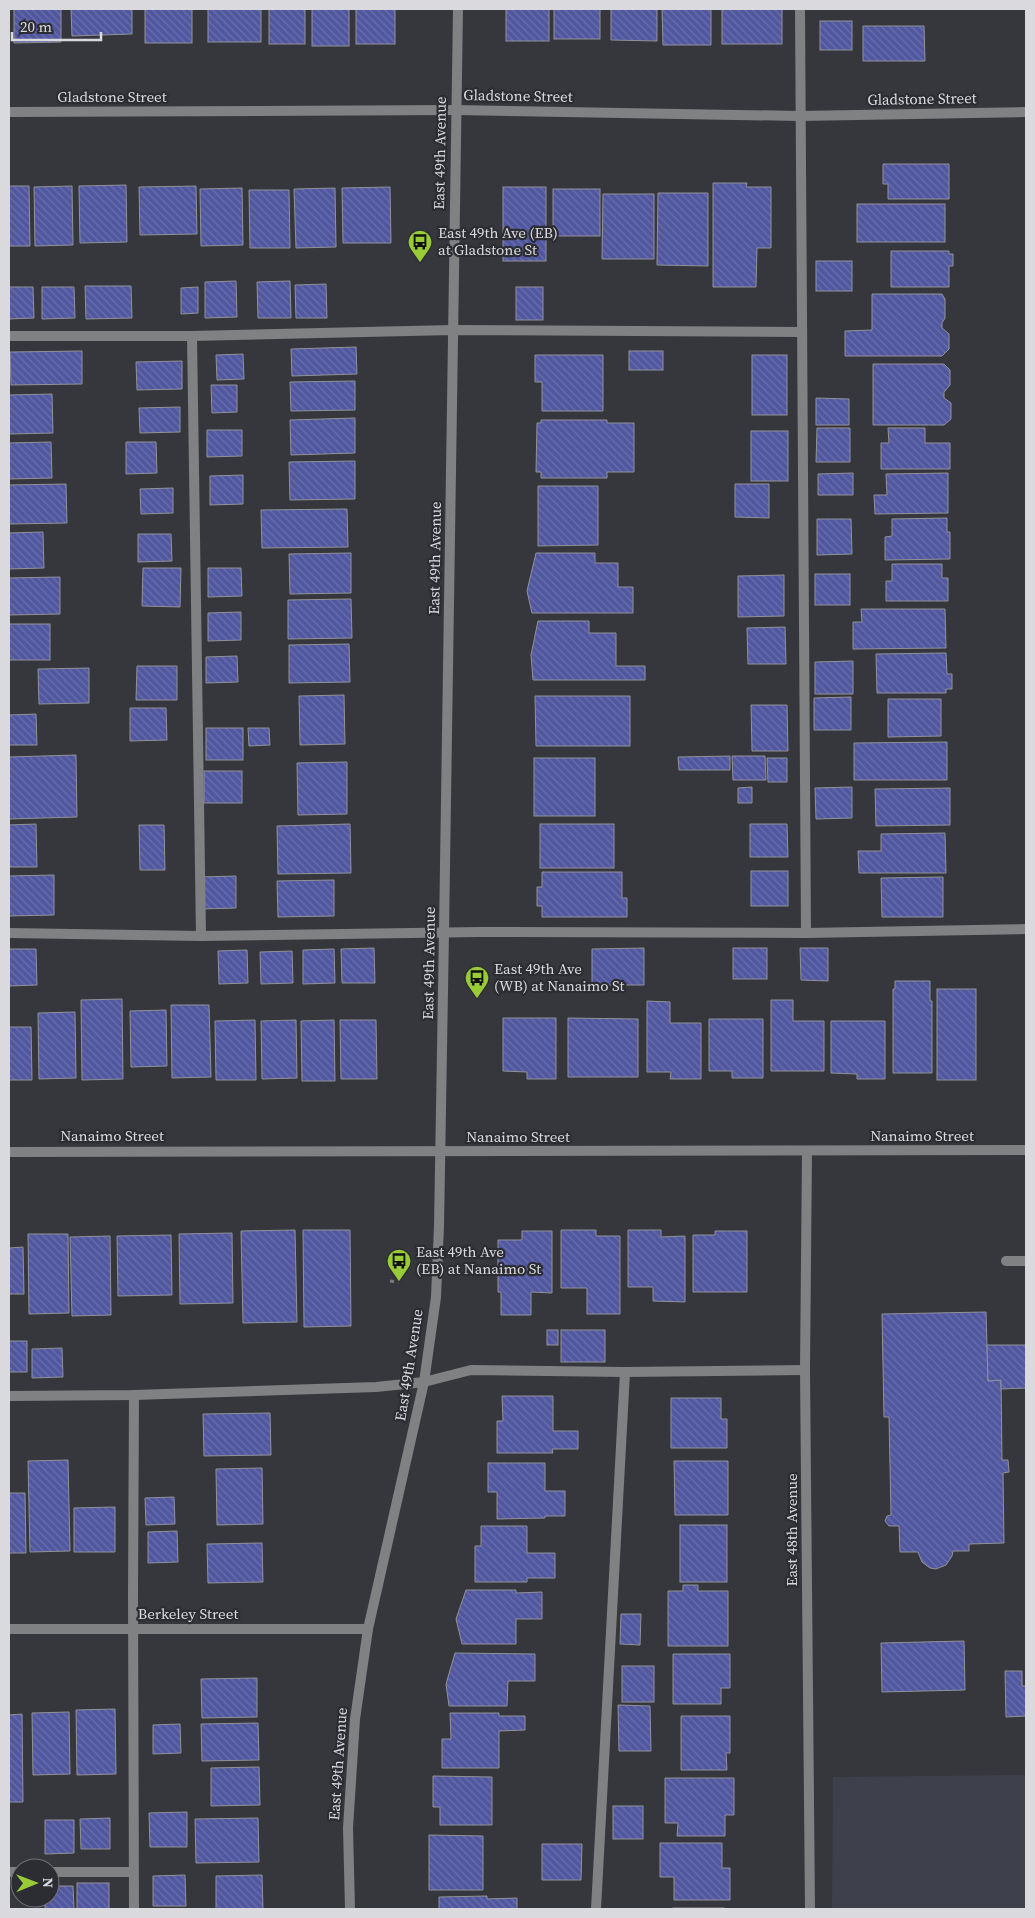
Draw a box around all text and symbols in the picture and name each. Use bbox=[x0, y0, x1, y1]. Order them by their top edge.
scale bar bbox=[12, 10, 101, 42]
text: 20 m bbox=[20, 16, 52, 37]
street label: Gladstone Street bbox=[463, 84, 573, 107]
street label: Gladstone Street bbox=[57, 86, 167, 107]
street label: Gladstone Street bbox=[867, 87, 977, 110]
street label: East 49th Avenue bbox=[428, 96, 451, 210]
place label: East 49th Ave (EB) at Gladstone St bbox=[438, 222, 558, 260]
bus stop icon: East 49th Ave (EB) at Gladstone St bbox=[407, 229, 433, 263]
street label: East 49th Avenue bbox=[423, 501, 446, 615]
street label: East 49th Avenue bbox=[417, 906, 440, 1020]
place label: East 49th Ave (WB) at Nanaimo St bbox=[494, 958, 625, 996]
bus stop icon: East 49th Ave (WB) at Nanaimo St bbox=[464, 965, 490, 999]
street label: Nanaimo Street bbox=[60, 1125, 164, 1146]
street label: Nanaimo Street bbox=[870, 1125, 974, 1146]
street label: Nanaimo Street bbox=[466, 1126, 570, 1147]
place label: East 49th Ave (EB) at Nanaimo St bbox=[416, 1241, 541, 1279]
bus stop icon: East 49th Ave (EB) at Nanaimo St bbox=[386, 1248, 412, 1282]
street label: East 49th Avenue bbox=[389, 1307, 428, 1422]
street label: East 48th Avenue bbox=[781, 1473, 802, 1587]
street label: Berkeley Street bbox=[138, 1603, 238, 1624]
street label: East 49th Avenue bbox=[323, 1706, 352, 1821]
north arrow bbox=[10, 1858, 60, 1908]
text: N bbox=[38, 1877, 58, 1888]

